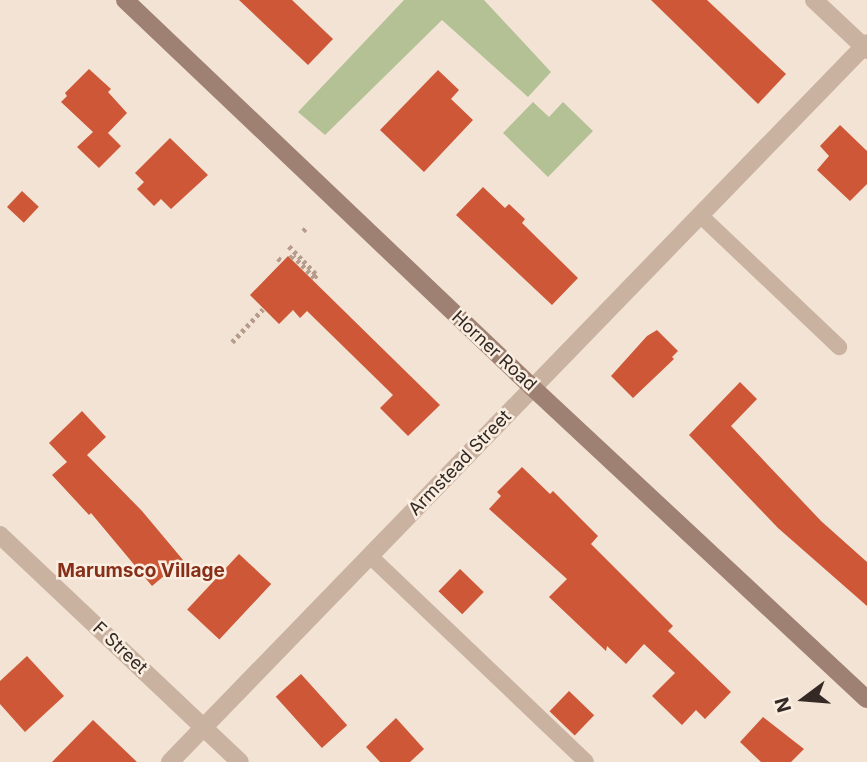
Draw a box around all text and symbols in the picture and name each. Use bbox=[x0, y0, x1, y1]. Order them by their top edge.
street label: Horner Road bbox=[447, 306, 541, 396]
street label: Armstead Street bbox=[404, 406, 516, 520]
district label: Marumsco Village bbox=[57, 560, 225, 582]
street label: F Street bbox=[88, 617, 152, 679]
north arrow bbox=[769, 664, 839, 734]
text: N bbox=[770, 695, 796, 715]

